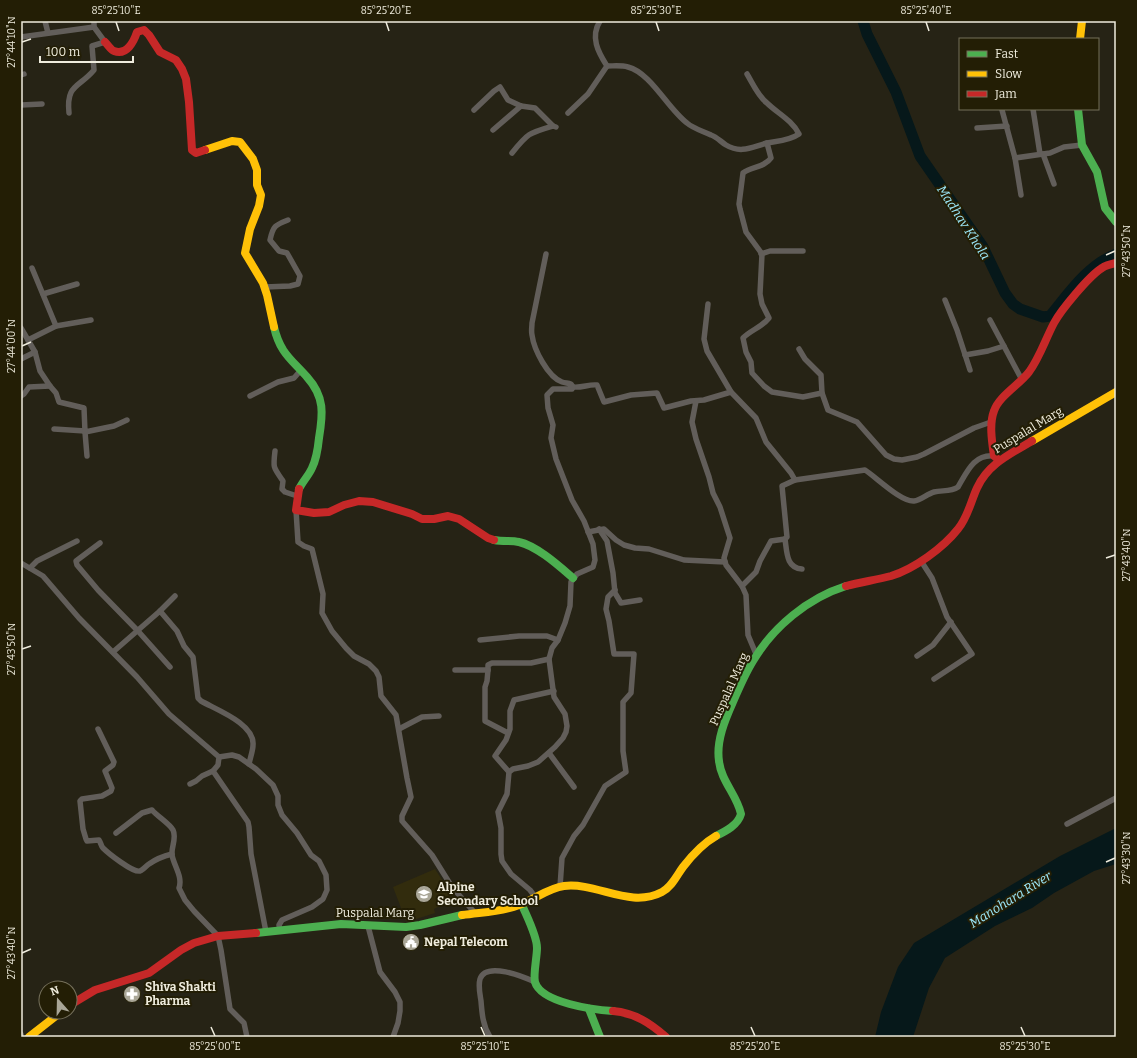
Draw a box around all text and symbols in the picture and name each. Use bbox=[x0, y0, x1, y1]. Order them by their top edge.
text: 85°25'10"E bbox=[91, 5, 141, 17]
text: 85°25'20"E bbox=[361, 5, 411, 17]
text: 85°25'30"E bbox=[631, 5, 681, 17]
text: 85°25'40"E bbox=[900, 5, 952, 17]
text: 27°44'10"N bbox=[6, 16, 18, 68]
scale bar bbox=[40, 38, 133, 64]
legend bbox=[959, 38, 1099, 110]
text: 100 m bbox=[46, 45, 81, 59]
text: Fast bbox=[995, 47, 1019, 61]
text: Slow bbox=[995, 67, 1022, 81]
text: Jam bbox=[994, 87, 1017, 101]
water label: Madhav Khola bbox=[934, 182, 993, 262]
text: 27°43'50"N bbox=[1121, 225, 1133, 277]
text: 27°44'00"N bbox=[6, 319, 18, 373]
street label: Puspalal Marg bbox=[991, 404, 1065, 456]
text: 27°43'40"N bbox=[1121, 529, 1133, 581]
text: 27°43'50"N bbox=[6, 623, 18, 675]
street label: Puspalal Marg bbox=[707, 650, 751, 728]
text: 27°43'30"N bbox=[1121, 832, 1133, 884]
water label: Manohara River bbox=[966, 868, 1055, 931]
place label: Alpine Secondary School bbox=[437, 880, 539, 908]
school or university icon: Alpine Secondary School bbox=[414, 884, 434, 904]
street label: Puspalal Marg bbox=[336, 906, 415, 920]
text: 27°43'40"N bbox=[6, 927, 18, 979]
public building icon: Nepal Telecom bbox=[401, 932, 421, 952]
place label: Nepal Telecom bbox=[424, 935, 508, 949]
north arrow bbox=[38, 980, 78, 1020]
place label: Shiva Shakti Pharma bbox=[145, 980, 216, 1008]
text: N bbox=[49, 983, 61, 999]
pharmacy icon: Shiva Shakti Pharma bbox=[122, 984, 142, 1004]
text: 85°25'00"E bbox=[189, 1041, 241, 1053]
text: 85°25'10"E bbox=[460, 1041, 510, 1053]
text: 85°25'20"E bbox=[730, 1041, 780, 1053]
text: 85°25'30"E bbox=[1000, 1041, 1050, 1053]

